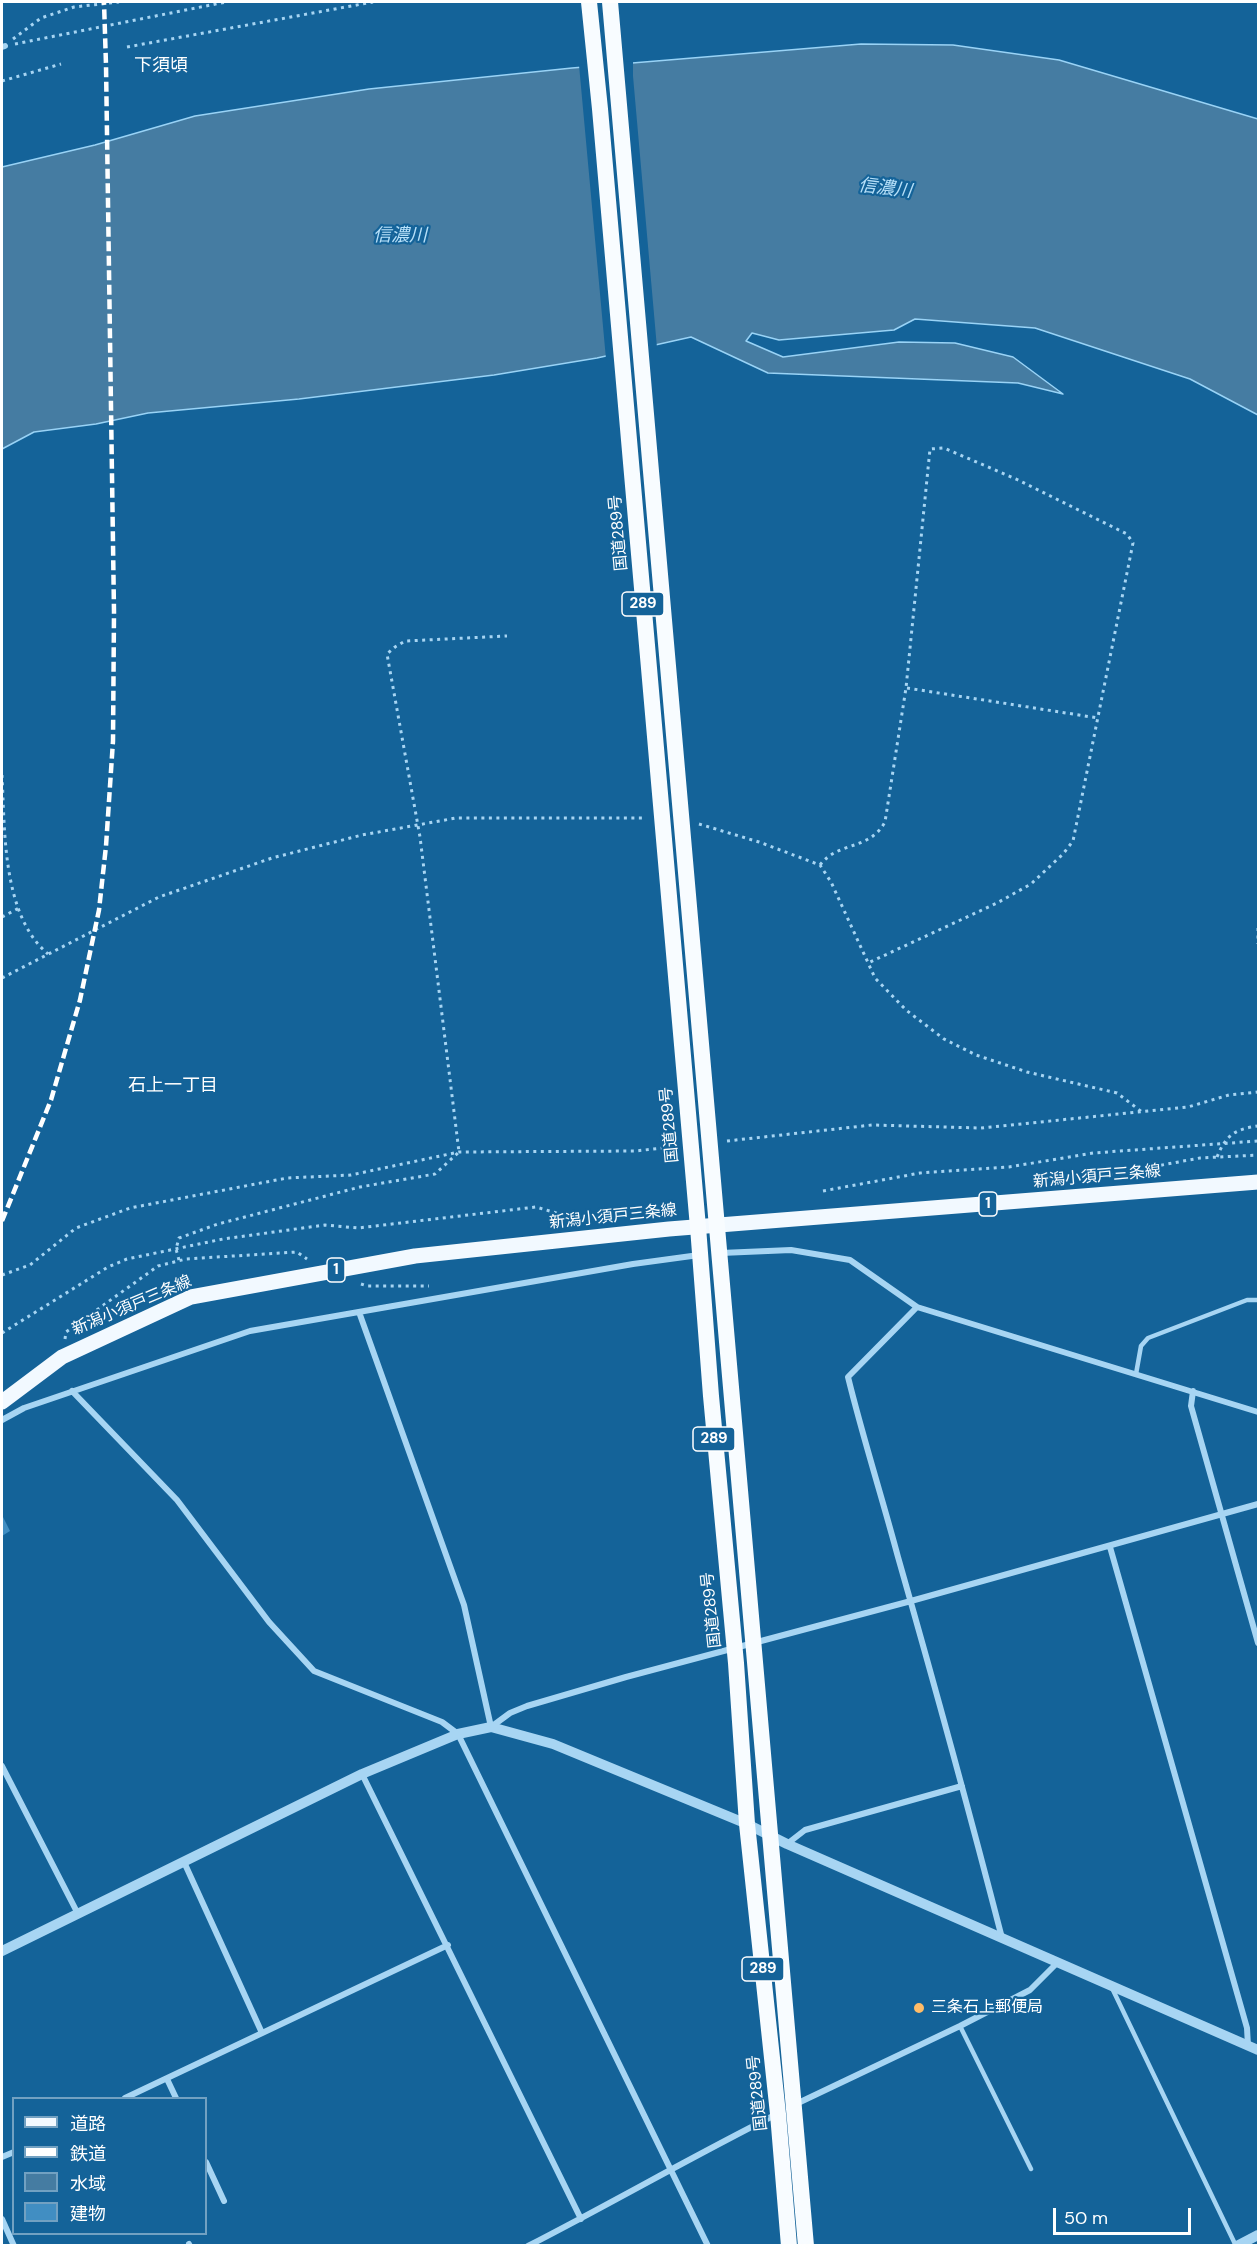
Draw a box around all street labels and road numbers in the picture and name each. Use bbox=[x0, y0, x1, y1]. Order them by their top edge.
street label: 国道289号 bbox=[606, 494, 632, 572]
road number: 289 bbox=[622, 592, 664, 616]
street label: 国道289号 bbox=[657, 1086, 683, 1164]
street label: 新潟小須戸三条線 bbox=[1032, 1162, 1162, 1192]
road number: 1 bbox=[979, 1192, 997, 1216]
street label: 新潟小須戸三条線 bbox=[548, 1201, 678, 1233]
road number: 1 bbox=[327, 1258, 345, 1282]
street label: 新潟小須戸三条線 bbox=[69, 1272, 195, 1340]
road number: 289 bbox=[693, 1427, 735, 1451]
street label: 国道289号 bbox=[698, 1571, 726, 1649]
road number: 289 bbox=[742, 1957, 784, 1981]
street label: 国道289号 bbox=[744, 2054, 772, 2132]

